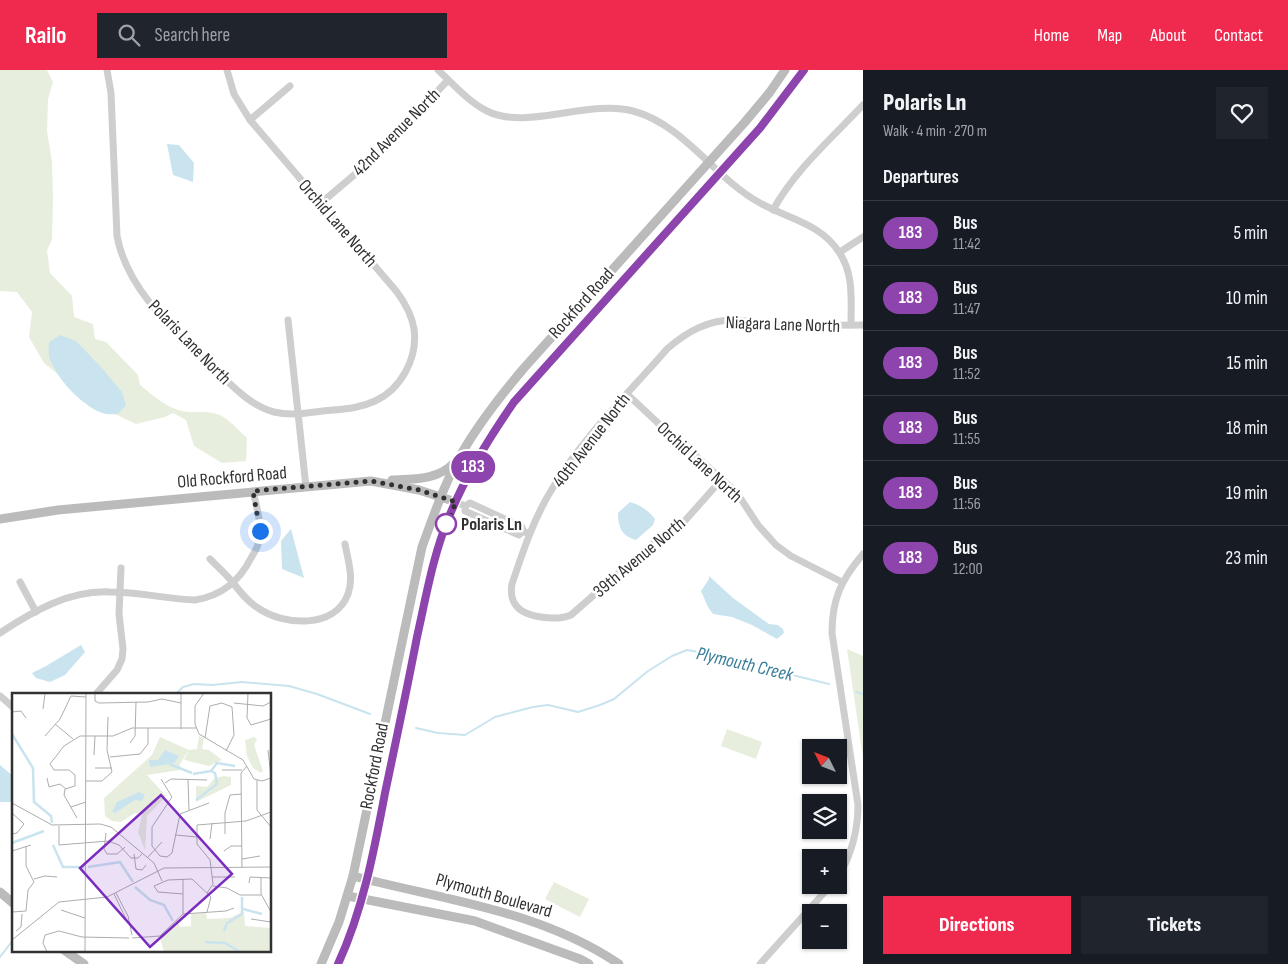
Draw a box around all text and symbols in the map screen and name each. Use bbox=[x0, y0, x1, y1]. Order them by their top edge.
search box bbox=[97, 13, 447, 58]
text: Railo bbox=[25, 21, 67, 50]
icon: search bbox=[115, 21, 143, 49]
text: Search here bbox=[155, 24, 230, 47]
text: Home bbox=[1034, 25, 1069, 46]
text: Map bbox=[1097, 25, 1122, 46]
text: About bbox=[1150, 25, 1186, 46]
text: Contact bbox=[1214, 25, 1263, 46]
street label: 42nd Avenue North bbox=[348, 84, 445, 181]
button: heart bbox=[1216, 87, 1268, 139]
text: Polaris Ln bbox=[883, 88, 967, 117]
text: Walk · 4 min · 270 m bbox=[883, 122, 987, 141]
text: Departures bbox=[883, 166, 959, 189]
street label: Orchid Lane North bbox=[294, 175, 381, 271]
text: Bus bbox=[953, 212, 978, 235]
text: 183 bbox=[899, 222, 922, 243]
text: 5 min bbox=[1233, 222, 1268, 245]
text: 11:42 bbox=[953, 235, 981, 254]
street label: Rockford Road bbox=[544, 264, 618, 343]
text: Bus bbox=[953, 277, 978, 300]
text: 183 bbox=[899, 287, 922, 308]
text: 10 min bbox=[1226, 287, 1268, 310]
street label: Polaris Lane North bbox=[144, 296, 235, 389]
text: 11:47 bbox=[953, 300, 980, 319]
street label: Niagara Lane North bbox=[725, 312, 841, 337]
text: Bus bbox=[953, 342, 978, 365]
text: 183 bbox=[899, 352, 922, 373]
text: 15 min bbox=[1227, 352, 1268, 375]
text: 11:52 bbox=[953, 365, 980, 384]
street label: 40th Avenue North bbox=[548, 389, 635, 492]
text: Bus bbox=[953, 407, 978, 430]
text: 183 bbox=[899, 417, 922, 438]
text: 18 min bbox=[1226, 417, 1268, 440]
street label: Orchid Lane North bbox=[653, 418, 747, 507]
text: 11:55 bbox=[953, 430, 980, 449]
line badge: 183 bbox=[444, 451, 502, 483]
text: 183 bbox=[461, 456, 485, 477]
street label: Old Rockford Road bbox=[176, 462, 288, 493]
text: Bus bbox=[953, 472, 978, 495]
text: 183 bbox=[899, 482, 922, 503]
text: 19 min bbox=[1226, 482, 1268, 505]
text: 11:56 bbox=[953, 495, 981, 514]
marker: Polaris Ln bbox=[435, 513, 457, 535]
street label: 39th Avenue North bbox=[589, 513, 690, 602]
place label: Polaris Ln bbox=[461, 514, 522, 535]
your location bbox=[248, 519, 273, 544]
text: Bus bbox=[953, 537, 978, 560]
text: 183 bbox=[899, 547, 922, 568]
text: 23 min bbox=[1225, 547, 1268, 570]
text: 12:00 bbox=[953, 560, 983, 579]
water label: Plymouth Creek bbox=[694, 642, 796, 687]
inset map bbox=[12, 693, 271, 952]
street label: Rockford Road bbox=[356, 721, 393, 811]
north arrow bbox=[802, 739, 848, 784]
map controls bbox=[802, 739, 847, 949]
button: layers bbox=[802, 794, 847, 839]
button: + bbox=[802, 849, 847, 894]
street label: Plymouth Boulevard bbox=[433, 869, 554, 922]
button: Directions bbox=[883, 896, 1071, 954]
button: Tickets bbox=[1081, 896, 1268, 954]
button: − bbox=[802, 904, 847, 949]

